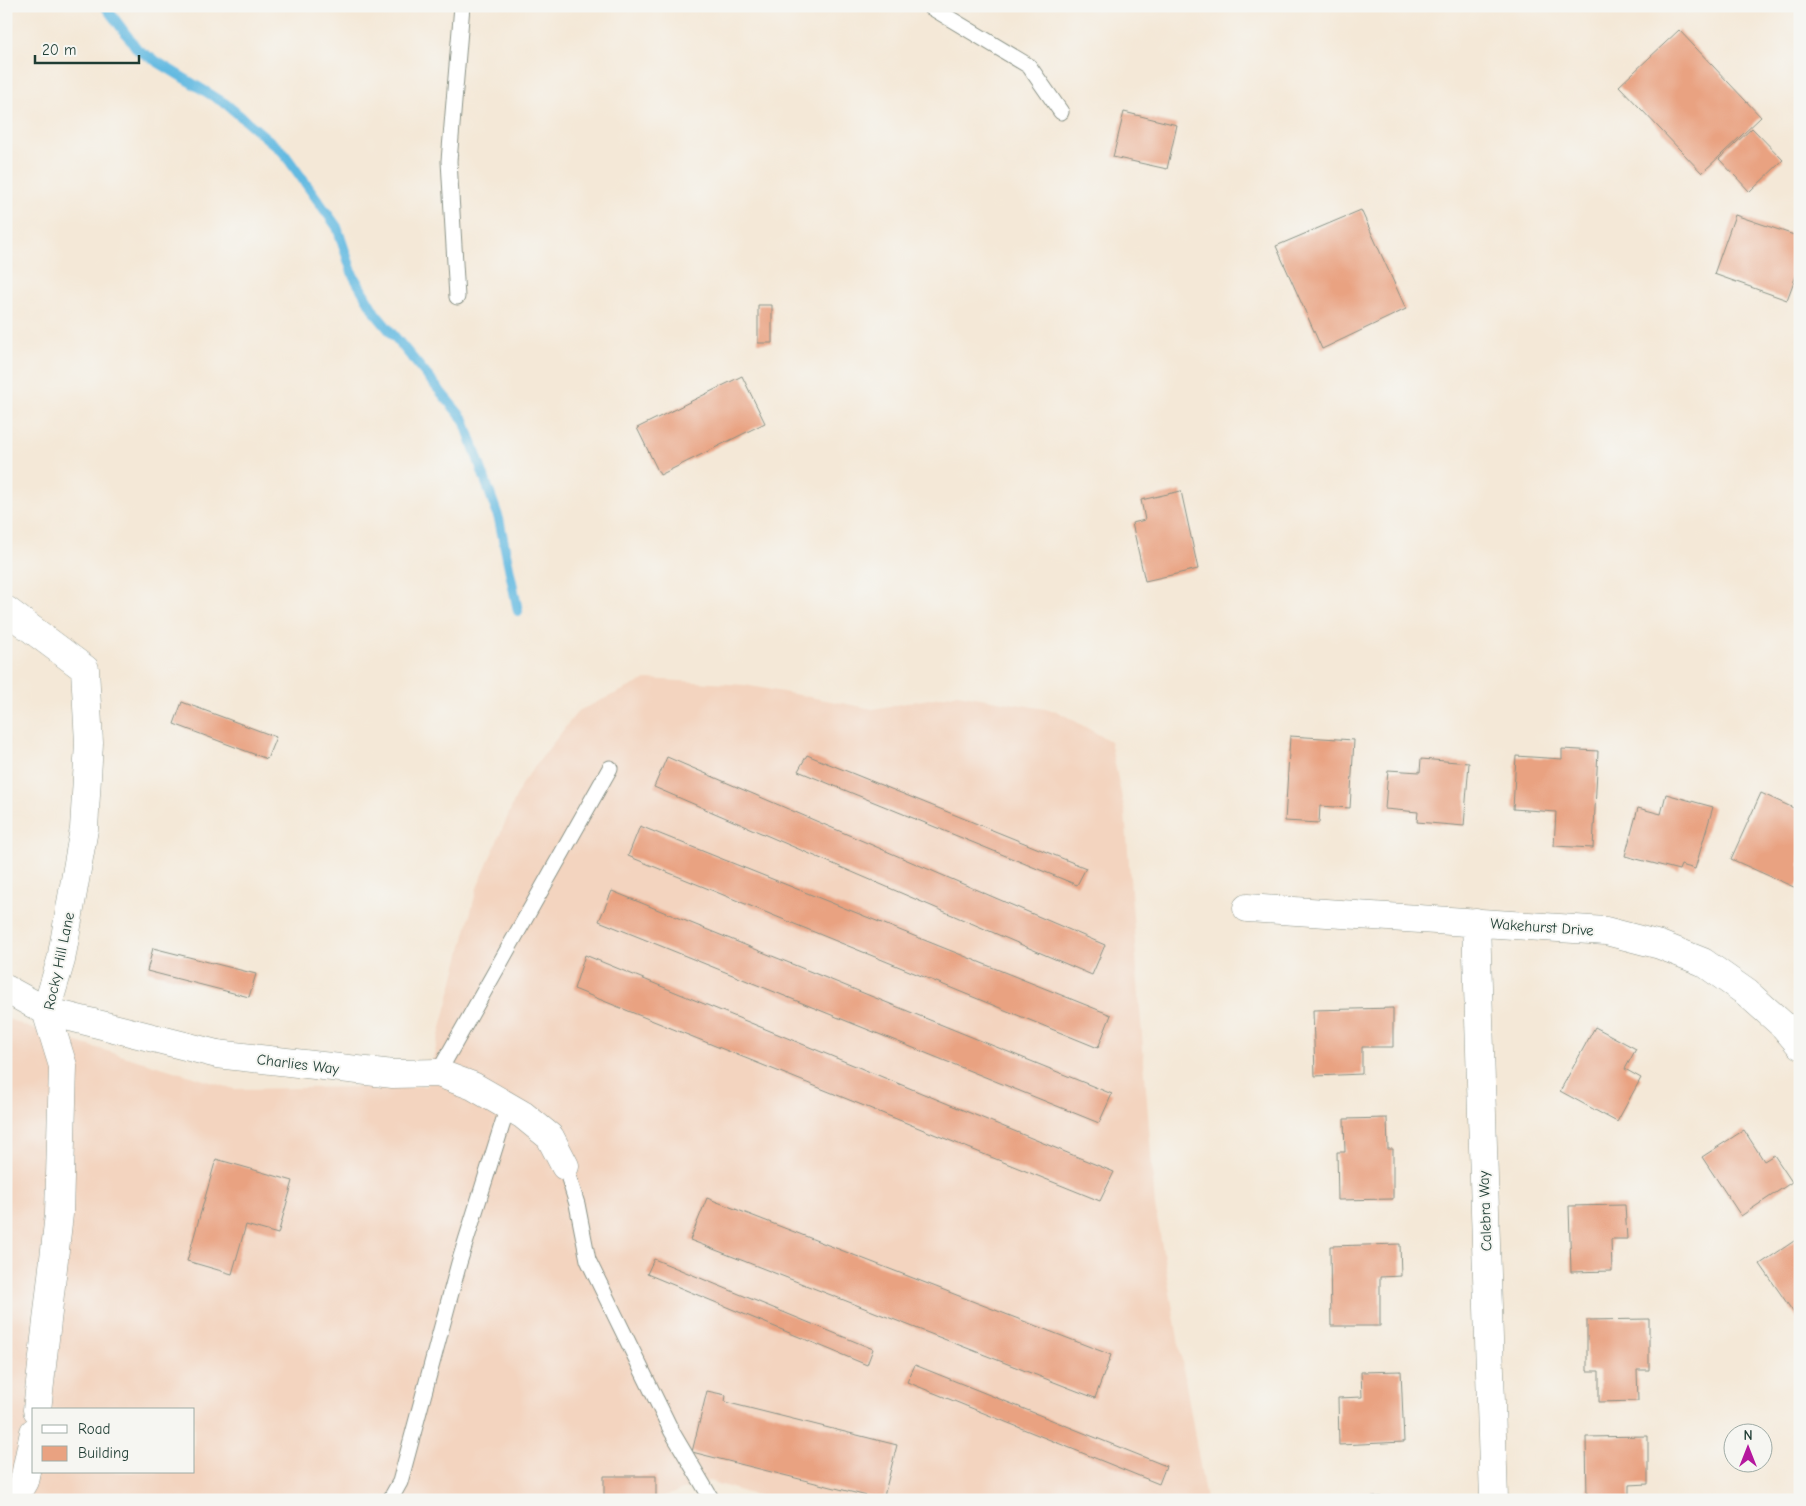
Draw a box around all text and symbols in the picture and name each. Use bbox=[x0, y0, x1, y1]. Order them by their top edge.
scale bar bbox=[35, 32, 139, 64]
text: 20 m bbox=[42, 41, 76, 59]
street label: Rocky Hill Lane bbox=[40, 910, 78, 1012]
street label: Wakehurst Drive bbox=[1490, 914, 1595, 940]
street label: Charlies Way bbox=[256, 1050, 340, 1078]
street label: Calebra Way bbox=[1475, 1170, 1495, 1252]
legend bbox=[32, 1408, 195, 1474]
text: Road bbox=[78, 1420, 110, 1438]
north arrow bbox=[1724, 1424, 1774, 1474]
text: N bbox=[1743, 1427, 1753, 1444]
text: Building bbox=[78, 1444, 129, 1462]

